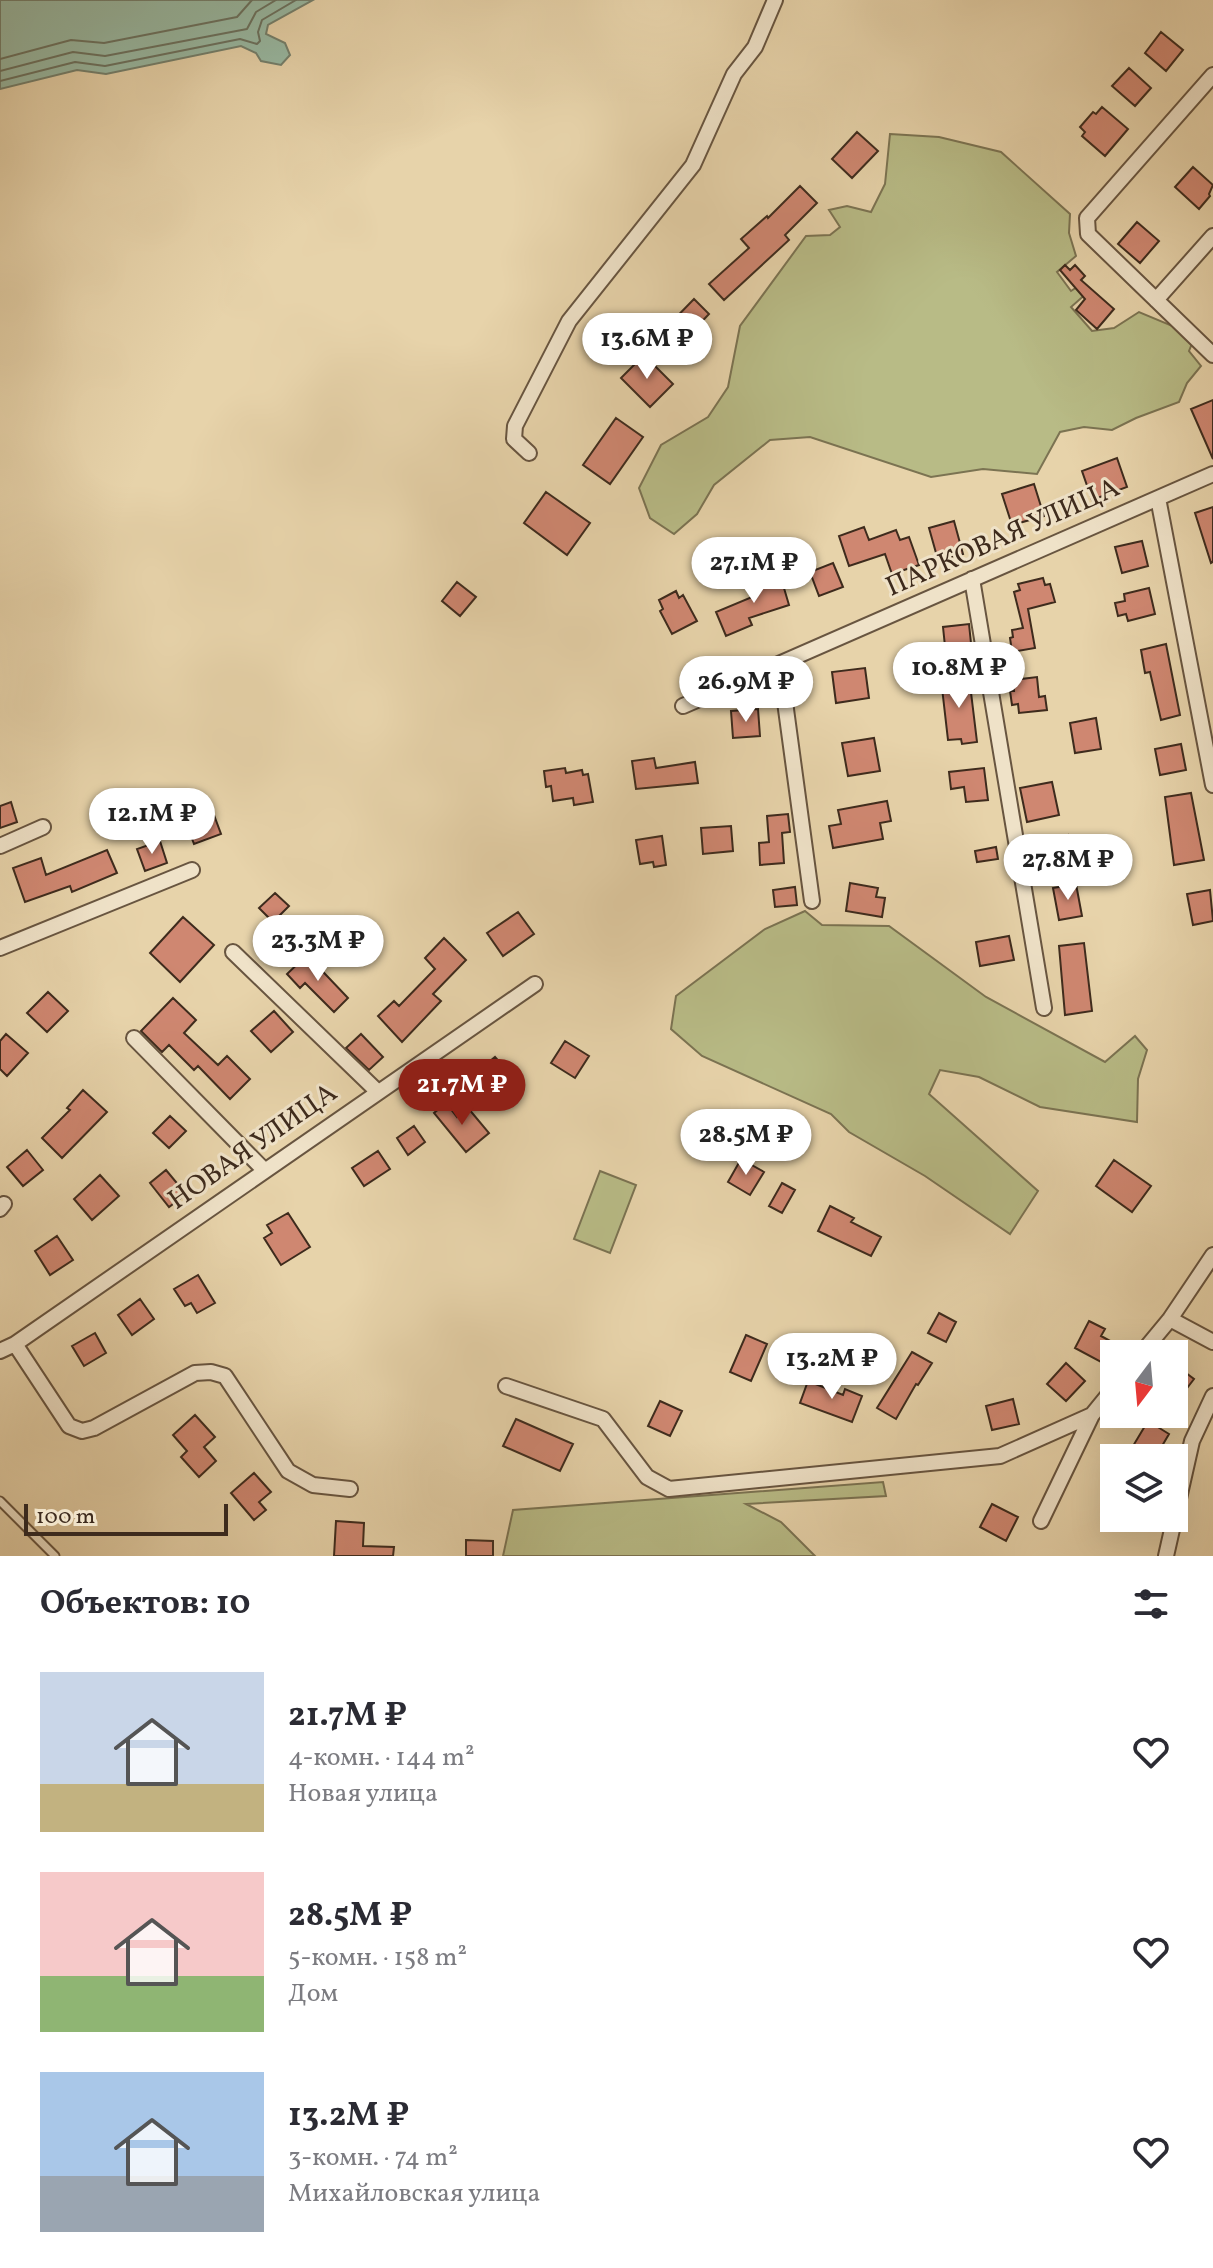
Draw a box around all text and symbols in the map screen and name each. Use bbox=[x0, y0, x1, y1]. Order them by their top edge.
pin: 13.6M ₽ bbox=[573, 313, 721, 381]
text: 13.6M ₽ bbox=[600, 321, 694, 357]
street label: ПАРКОВАЯ УЛИЦА bbox=[880, 469, 1126, 607]
pin: 27.1M ₽ bbox=[680, 537, 828, 605]
text: 27.1M ₽ bbox=[709, 545, 799, 581]
pin: 10.8M ₽ bbox=[885, 642, 1033, 710]
text: 10.8M ₽ bbox=[911, 650, 1007, 686]
pin: 26.9M ₽ bbox=[672, 656, 820, 724]
text: 26.9M ₽ bbox=[697, 664, 795, 700]
pin: 12.1M ₽ bbox=[78, 788, 226, 856]
text: 12.1M ₽ bbox=[107, 796, 197, 832]
pin: 27.8M ₽ bbox=[994, 834, 1142, 902]
text: 27.8M ₽ bbox=[1022, 842, 1114, 878]
pin: 23.3M ₽ bbox=[244, 915, 392, 983]
text: 23.3M ₽ bbox=[271, 923, 365, 959]
pin: 21.7M ₽ bbox=[388, 1059, 536, 1127]
text: 21.7M ₽ bbox=[416, 1067, 508, 1103]
street label: НОВАЯ УЛИЦА bbox=[161, 1074, 346, 1220]
pin: 28.5M ₽ bbox=[672, 1109, 820, 1177]
text: 28.5M ₽ bbox=[698, 1117, 794, 1153]
pin: 13.2M ₽ bbox=[758, 1333, 906, 1401]
north arrow bbox=[1100, 1340, 1188, 1428]
map controls bbox=[1100, 1340, 1188, 1532]
text: 13.2M ₽ bbox=[786, 1341, 878, 1377]
button: layers bbox=[1100, 1444, 1188, 1532]
scale bar bbox=[24, 1500, 228, 1536]
text: 100 m bbox=[36, 1502, 95, 1533]
text: Объектов: 10 bbox=[40, 1581, 250, 1628]
icon: filters bbox=[1129, 1582, 1173, 1626]
text: 21.7M ₽ bbox=[288, 1693, 407, 1740]
icon: home bbox=[104, 1704, 200, 1800]
icon: heart bbox=[1129, 1730, 1173, 1774]
text: 4-комн. · 144 m² bbox=[288, 1740, 475, 1776]
text: Новая улица bbox=[288, 1776, 438, 1812]
text: 28.5M ₽ bbox=[288, 1893, 412, 1940]
icon: home bbox=[104, 1904, 200, 2000]
icon: heart bbox=[1129, 1930, 1173, 1974]
text: 5-комн. · 158 m² bbox=[288, 1940, 467, 1976]
text: Дом bbox=[288, 1976, 338, 2012]
text: 13.2M ₽ bbox=[288, 2093, 409, 2140]
icon: home bbox=[104, 2104, 200, 2200]
icon: heart bbox=[1129, 2130, 1173, 2174]
text: 3-комн. · 74 m² bbox=[288, 2140, 458, 2176]
text: Михайловская улица bbox=[288, 2176, 540, 2212]

